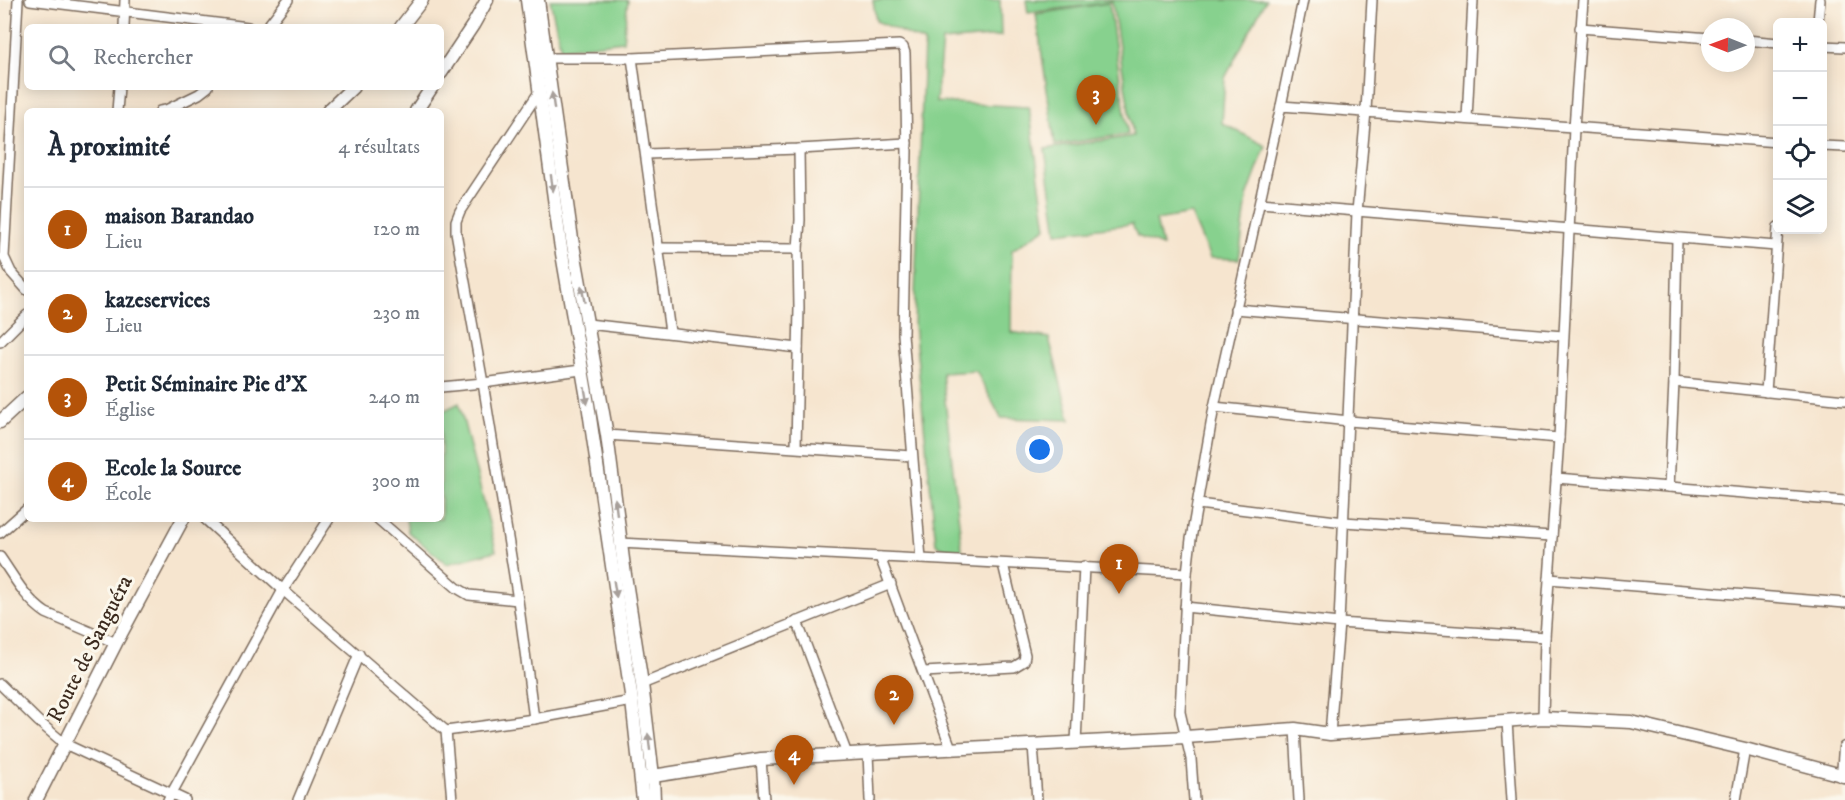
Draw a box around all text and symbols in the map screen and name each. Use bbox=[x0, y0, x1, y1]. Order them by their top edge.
north arrow bbox=[1701, 18, 1755, 72]
map controls bbox=[1773, 18, 1827, 234]
button: + bbox=[1773, 18, 1827, 72]
search box bbox=[24, 24, 444, 90]
icon: search bbox=[45, 41, 78, 74]
text: Rechercher bbox=[93, 44, 193, 71]
button: − bbox=[1773, 72, 1827, 126]
pin: 3 bbox=[1076, 76, 1116, 125]
one-way arrow bbox=[548, 92, 557, 111]
button: locate bbox=[1773, 126, 1827, 180]
text: À proximité bbox=[48, 131, 170, 164]
text: 4 résultats bbox=[338, 135, 420, 160]
one-way arrow bbox=[547, 173, 556, 192]
button: layers bbox=[1773, 180, 1827, 234]
text: maison Barandao bbox=[105, 203, 254, 230]
text: 1 bbox=[64, 217, 71, 242]
text: 120 m bbox=[373, 217, 420, 242]
text: Lieu bbox=[105, 230, 143, 255]
one-way arrow bbox=[578, 284, 587, 303]
text: kazeservices bbox=[105, 287, 210, 314]
text: 2 bbox=[63, 301, 72, 326]
text: 230 m bbox=[373, 301, 420, 326]
text: Lieu bbox=[105, 314, 143, 339]
text: Petit Séminaire Pie d'X bbox=[105, 371, 307, 398]
text: 3 bbox=[64, 385, 71, 410]
text: 240 m bbox=[369, 385, 420, 410]
one-way arrow bbox=[582, 387, 591, 406]
text: Église bbox=[105, 398, 155, 423]
your location bbox=[1025, 435, 1054, 464]
text: Ecole la Source bbox=[105, 455, 241, 482]
text: 4 bbox=[62, 469, 73, 494]
text: 300 m bbox=[372, 469, 420, 494]
text: École bbox=[105, 482, 152, 507]
one-way arrow bbox=[611, 498, 620, 517]
pin: 1 bbox=[1100, 544, 1138, 594]
street label: Route de Sanguéra bbox=[41, 570, 139, 727]
one-way arrow bbox=[610, 580, 619, 599]
pin: 2 bbox=[874, 676, 914, 725]
one-way arrow bbox=[644, 732, 654, 751]
pin: 4 bbox=[774, 736, 814, 785]

